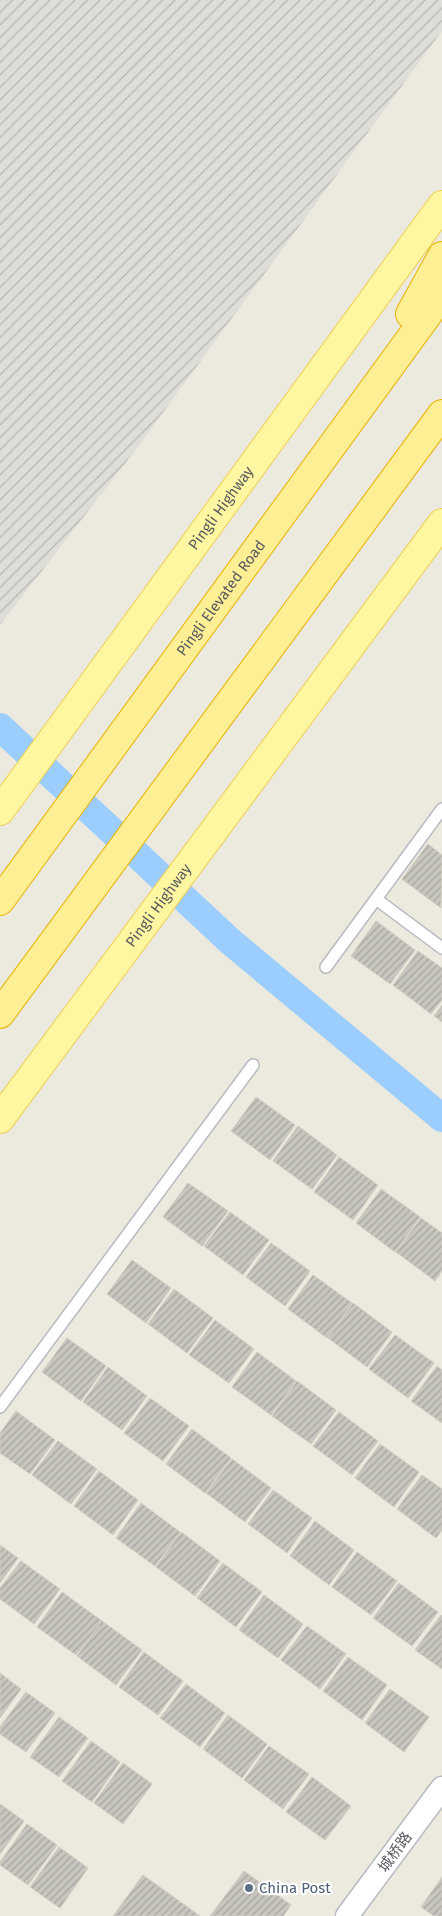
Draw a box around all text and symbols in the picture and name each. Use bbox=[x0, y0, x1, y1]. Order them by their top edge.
street label: Pingli Highway bbox=[184, 462, 258, 553]
street label: Pingli Elevated Road bbox=[173, 537, 269, 659]
street label: Pingli Highway bbox=[122, 860, 196, 951]
street label: 城桥路 bbox=[374, 1829, 416, 1875]
place label: China Post bbox=[259, 1879, 331, 1897]
marker: China Post bbox=[243, 1882, 255, 1894]

